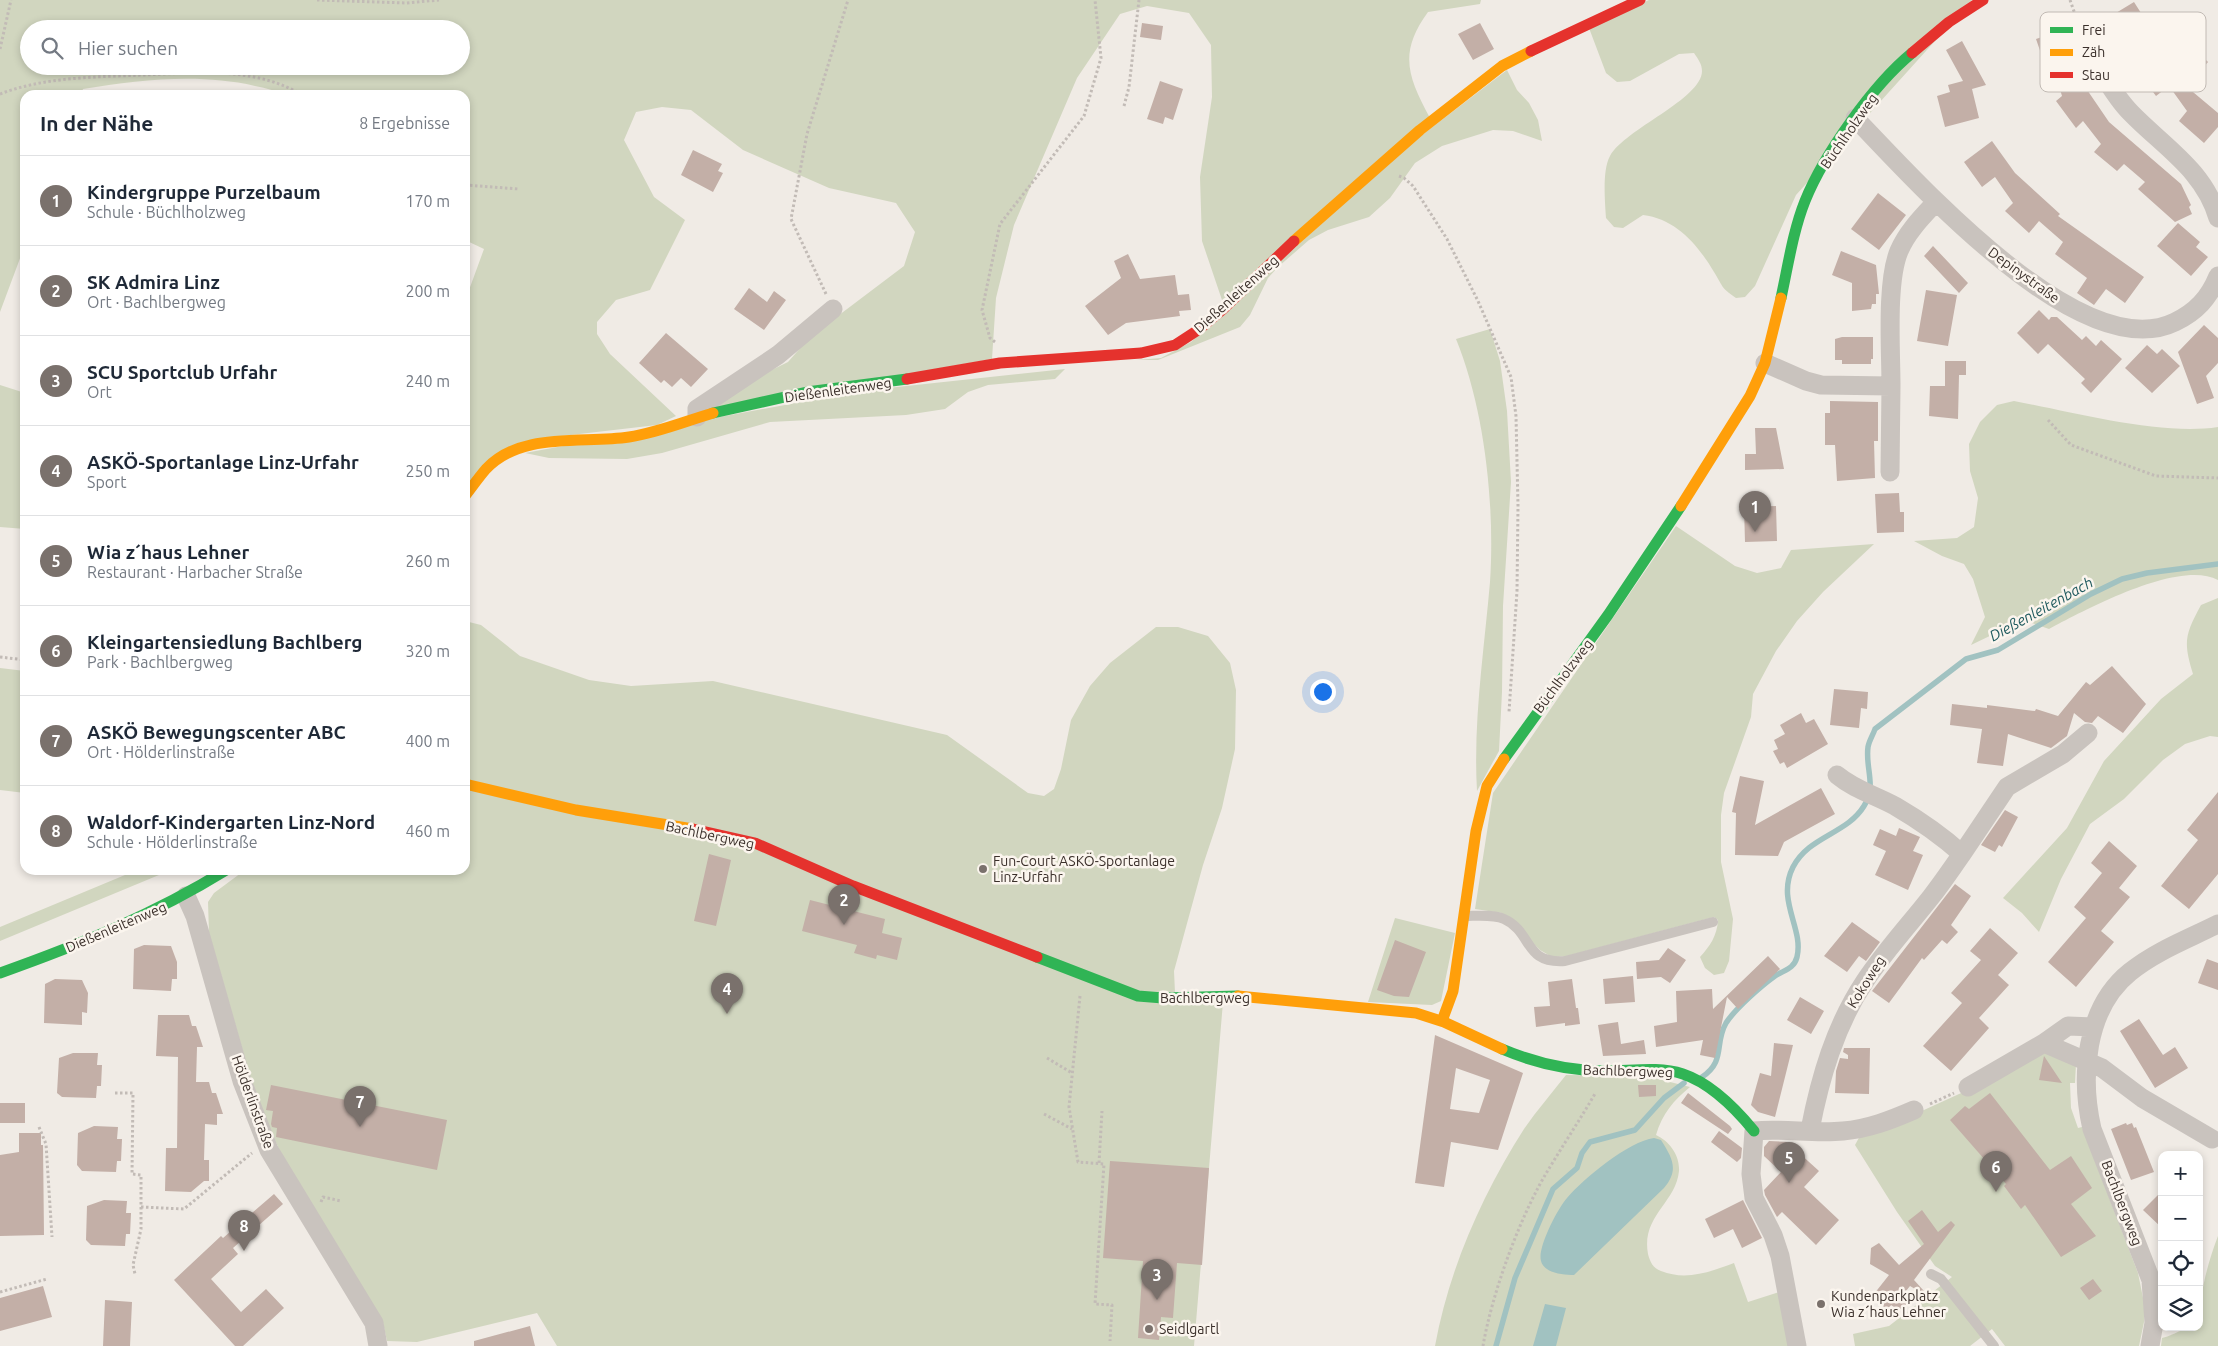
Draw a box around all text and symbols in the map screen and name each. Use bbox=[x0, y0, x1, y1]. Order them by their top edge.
legend bbox=[2040, 12, 2206, 92]
search box bbox=[20, 20, 470, 75]
text: Frei bbox=[2082, 22, 2106, 38]
icon: search bbox=[38, 34, 66, 62]
text: Hier suchen bbox=[78, 37, 178, 59]
text: Zäh bbox=[2082, 44, 2105, 60]
text: Stau bbox=[2082, 67, 2110, 83]
street label: Büchlholzweg bbox=[1817, 90, 1881, 172]
text: In der Nähe bbox=[40, 111, 153, 135]
text: 8 Ergebnisse bbox=[359, 114, 450, 132]
text: Kindergruppe Purzelbaum bbox=[87, 181, 321, 203]
text: 1 bbox=[51, 192, 61, 210]
text: 170 m bbox=[405, 192, 450, 210]
text: Schule · Büchlholzweg bbox=[87, 203, 246, 221]
street label: Depinystraße bbox=[1985, 244, 2063, 306]
street label: Dießenleitenweg bbox=[1191, 252, 1281, 336]
text: SK Admira Linz bbox=[87, 271, 220, 293]
text: 2 bbox=[51, 282, 61, 300]
text: 200 m bbox=[405, 282, 450, 300]
text: Ort · Bachlbergweg bbox=[87, 293, 226, 311]
text: SCU Sportclub Urfahr bbox=[87, 361, 277, 383]
text: 3 bbox=[51, 372, 61, 390]
text: 240 m bbox=[405, 372, 450, 390]
street label: Dießenleitenweg bbox=[784, 375, 892, 405]
text: Ort bbox=[87, 383, 112, 401]
text: ASKÖ-Sportanlage Linz-Urfahr bbox=[87, 451, 359, 473]
text: 4 bbox=[51, 462, 61, 480]
text: 250 m bbox=[405, 462, 450, 480]
text: Sport bbox=[87, 473, 126, 491]
pin: 1 bbox=[1739, 491, 1771, 532]
text: Wia z´haus Lehner bbox=[87, 541, 249, 563]
text: 5 bbox=[51, 552, 61, 570]
text: 260 m bbox=[405, 552, 450, 570]
text: Restaurant · Harbacher Straße bbox=[87, 563, 303, 581]
water label: Dießenleitenbach bbox=[1986, 574, 2096, 644]
text: Kleingartensiedlung Bachlberg bbox=[87, 631, 363, 653]
street label: Büchlholzweg bbox=[1530, 636, 1596, 716]
text: 6 bbox=[51, 642, 61, 660]
text: 320 m bbox=[405, 642, 450, 660]
text: Park · Bachlbergweg bbox=[87, 653, 233, 671]
your location bbox=[1310, 679, 1336, 705]
text: ASKÖ Bewegungscenter ABC bbox=[87, 721, 346, 743]
text: 7 bbox=[51, 732, 61, 750]
text: 400 m bbox=[405, 732, 450, 750]
text: Ort · Hölderlinstraße bbox=[87, 743, 235, 761]
text: Waldorf-Kindergarten Linz-Nord bbox=[87, 811, 375, 833]
street label: Bachlbergweg bbox=[664, 818, 756, 852]
text: 8 bbox=[51, 822, 61, 840]
text: 460 m bbox=[405, 822, 450, 840]
text: Schule · Hölderlinstraße bbox=[87, 833, 258, 851]
place label: Fun-Court ASKÖ-Sportanlage Linz-Urfahr bbox=[993, 852, 1175, 885]
marker: Fun-Court ASKÖ-Sportanlage Linz-Urfahr bbox=[977, 863, 989, 875]
pin: 2 bbox=[828, 884, 860, 925]
street label: Dießenleitenweg bbox=[63, 899, 169, 955]
street label: Kokoweg bbox=[1844, 953, 1888, 1011]
pin: 4 bbox=[711, 973, 743, 1014]
street label: Bachlbergweg bbox=[1160, 990, 1250, 1006]
street label: Hölderlinstraße bbox=[229, 1053, 277, 1151]
street label: Bachlbergweg bbox=[1583, 1061, 1673, 1081]
pin: 7 bbox=[344, 1086, 376, 1127]
pin: 5 bbox=[1773, 1142, 1805, 1183]
pin: 6 bbox=[1980, 1151, 2012, 1192]
map controls bbox=[2158, 1151, 2203, 1331]
button: + bbox=[2158, 1151, 2203, 1196]
street label: Bachlbergweg bbox=[2098, 1158, 2146, 1248]
button: − bbox=[2158, 1196, 2203, 1241]
pin: 8 bbox=[228, 1210, 260, 1251]
button: locate bbox=[2158, 1241, 2203, 1286]
pin: 3 bbox=[1141, 1259, 1173, 1300]
button: layers bbox=[2158, 1286, 2203, 1331]
place label: Kundenparkplatz Wia z´haus Lehner bbox=[1831, 1288, 1947, 1320]
marker: Kundenparkplatz Wia z´haus Lehner bbox=[1815, 1298, 1827, 1310]
place label: Seidlgartl bbox=[1159, 1321, 1219, 1337]
marker: Seidlgartl bbox=[1143, 1323, 1155, 1335]

